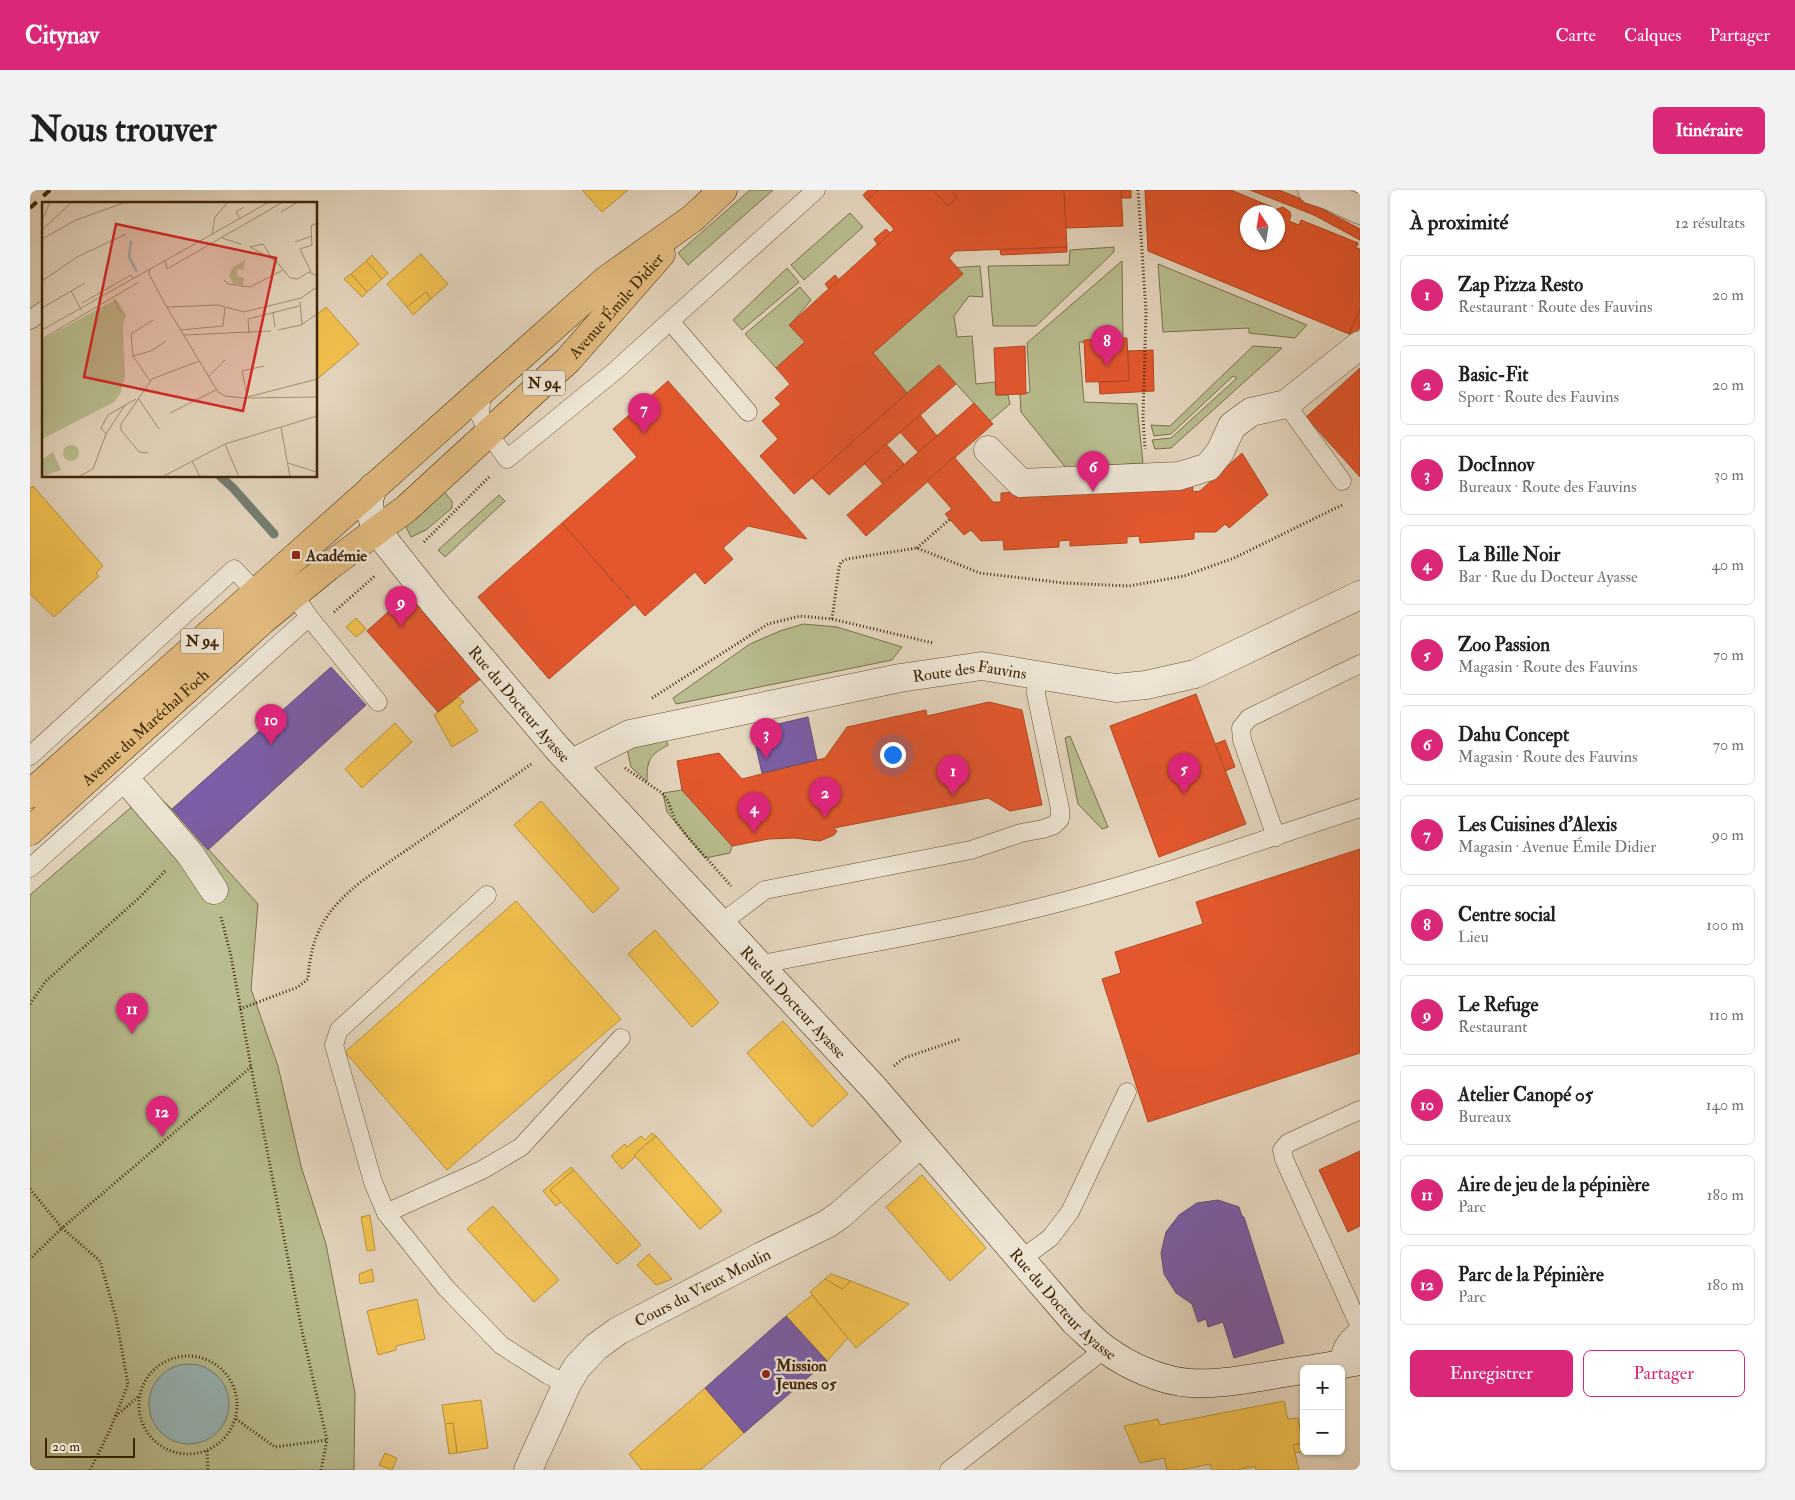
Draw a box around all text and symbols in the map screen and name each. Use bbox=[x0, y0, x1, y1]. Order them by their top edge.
text: Citynav bbox=[25, 20, 99, 51]
text: Carte bbox=[1555, 24, 1596, 47]
text: Calques bbox=[1624, 24, 1681, 47]
text: Partager bbox=[1709, 24, 1770, 47]
button: Itinéraire bbox=[1653, 107, 1765, 154]
text: Nous trouver bbox=[30, 108, 217, 152]
inset map bbox=[42, 202, 318, 478]
north arrow bbox=[1240, 205, 1285, 250]
text: À proximité bbox=[1410, 209, 1508, 236]
text: 12 résultats bbox=[1675, 213, 1745, 233]
street label: Avenue Émile Didier bbox=[564, 249, 668, 364]
text: Zap Pizza Resto bbox=[1458, 273, 1583, 297]
text: 1 bbox=[1424, 285, 1430, 305]
text: 20 m bbox=[1712, 285, 1744, 305]
text: Restaurant · Route des Fauvins bbox=[1458, 297, 1653, 317]
pin: 8 bbox=[1091, 325, 1123, 366]
text: Basic-Fit bbox=[1458, 363, 1528, 387]
road number: N 94 bbox=[523, 370, 565, 396]
text: 2 bbox=[1423, 375, 1431, 395]
text: 20 m bbox=[1712, 375, 1744, 395]
text: Sport · Route des Fauvins bbox=[1458, 387, 1619, 407]
pin: 7 bbox=[628, 393, 660, 434]
pin: 6 bbox=[1077, 451, 1109, 492]
text: DocInnov bbox=[1458, 453, 1534, 477]
text: 3 bbox=[1424, 465, 1430, 485]
text: 30 m bbox=[1714, 465, 1744, 485]
text: Bureaux · Route des Fauvins bbox=[1458, 477, 1636, 497]
text: La Bille Noir bbox=[1458, 543, 1560, 567]
place label: Académie bbox=[305, 546, 367, 566]
marker: Académie bbox=[290, 549, 302, 561]
text: 4 bbox=[1423, 555, 1431, 575]
text: 40 m bbox=[1711, 555, 1744, 575]
text: Bar · Rue du Docteur Ayasse bbox=[1458, 567, 1638, 587]
pin: 9 bbox=[385, 586, 417, 627]
road number: N 94 bbox=[181, 628, 223, 654]
text: Zoo Passion bbox=[1458, 633, 1550, 657]
street label: Rue du Docteur Ayasse bbox=[464, 642, 574, 767]
text: 5 bbox=[1423, 645, 1431, 665]
text: 70 m bbox=[1713, 645, 1744, 665]
street label: Route des Fauvins bbox=[911, 656, 1028, 687]
text: Magasin · Route des Fauvins bbox=[1458, 657, 1638, 677]
street label: Avenue du Maréchal Foch bbox=[77, 665, 214, 791]
pin: 10 bbox=[255, 704, 287, 745]
pin: 3 bbox=[750, 718, 782, 759]
text: Dahu Concept bbox=[1458, 723, 1569, 747]
text: 6 bbox=[1423, 735, 1431, 755]
text: 70 m bbox=[1713, 735, 1744, 755]
your location bbox=[880, 742, 906, 768]
text: Magasin · Route des Fauvins bbox=[1458, 747, 1638, 767]
pin: 5 bbox=[1168, 753, 1200, 794]
pin: 1 bbox=[937, 755, 969, 796]
pin: 2 bbox=[809, 777, 841, 818]
pin: 4 bbox=[738, 792, 770, 833]
text: Les Cuisines d'Alexis bbox=[1458, 813, 1617, 837]
text: 7 bbox=[1423, 825, 1431, 845]
text: 90 m bbox=[1712, 825, 1744, 845]
text: Magasin · Avenue Émile Didier bbox=[1458, 837, 1656, 857]
text: Centre social bbox=[1458, 903, 1556, 927]
text: 8 bbox=[1423, 915, 1431, 935]
text: 100 m bbox=[1706, 915, 1744, 935]
text: Lieu bbox=[1458, 927, 1489, 947]
street label: Rue du Docteur Ayasse bbox=[736, 942, 851, 1063]
pin: 11 bbox=[116, 993, 148, 1034]
text: Le Refuge bbox=[1458, 993, 1538, 1017]
text: 9 bbox=[1423, 1005, 1431, 1025]
text: 110 m bbox=[1709, 1005, 1744, 1025]
text: Restaurant bbox=[1458, 1017, 1527, 1037]
text: Atelier Canopé 05 bbox=[1458, 1083, 1593, 1107]
text: 10 bbox=[1420, 1095, 1434, 1115]
text: 140 m bbox=[1706, 1095, 1744, 1115]
pin: 12 bbox=[146, 1096, 178, 1137]
text: Bureaux bbox=[1458, 1107, 1511, 1127]
text: Aire de jeu de la pépinière bbox=[1458, 1173, 1649, 1197]
text: 11 bbox=[1421, 1185, 1433, 1205]
text: 180 m bbox=[1707, 1185, 1744, 1205]
text: Parc bbox=[1458, 1197, 1486, 1217]
street label: Cours du Vieux Moulin bbox=[631, 1244, 774, 1332]
street label: Rue du Docteur Ayasse bbox=[1005, 1244, 1120, 1365]
text: Parc de la Pépinière bbox=[1458, 1263, 1604, 1287]
text: 12 bbox=[1420, 1275, 1434, 1295]
text: 180 m bbox=[1707, 1275, 1744, 1295]
text: Parc bbox=[1458, 1287, 1486, 1307]
button: Enregistrer bbox=[1410, 1350, 1573, 1397]
button: Partager bbox=[1583, 1350, 1745, 1397]
place label: Mission Jeunes 05 bbox=[775, 1356, 837, 1395]
map controls bbox=[1300, 1365, 1345, 1455]
button: + bbox=[1300, 1365, 1345, 1410]
marker: Mission Jeunes 05 bbox=[760, 1368, 772, 1380]
button: − bbox=[1300, 1410, 1345, 1455]
scale bar bbox=[45, 1435, 135, 1458]
text: 20 m bbox=[52, 1438, 80, 1455]

